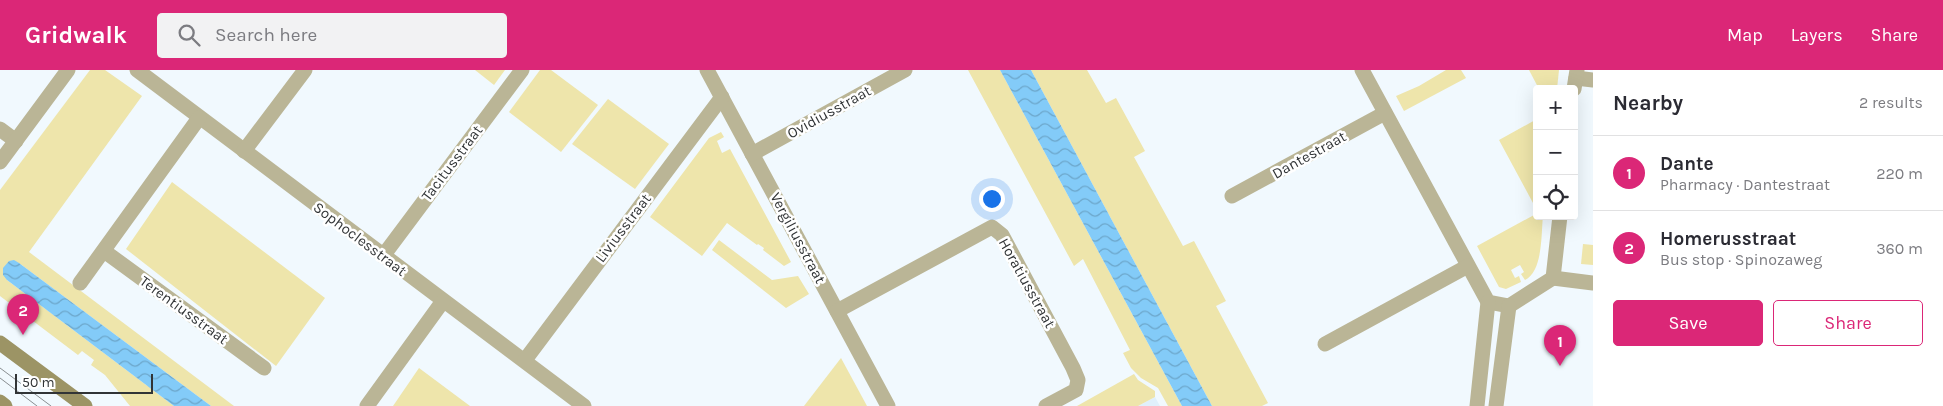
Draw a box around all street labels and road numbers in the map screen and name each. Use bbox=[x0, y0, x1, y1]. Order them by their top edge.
street label: Ovidiusstraat bbox=[784, 81, 874, 142]
street label: Tacitusstraat bbox=[418, 121, 487, 205]
street label: Dantestraat bbox=[1269, 127, 1349, 183]
street label: Vergiliusstraat bbox=[766, 189, 830, 287]
street label: Liviusstraat bbox=[591, 190, 655, 266]
street label: Sophoclesstraat bbox=[310, 198, 410, 280]
street label: Horatiusstraat bbox=[995, 235, 1059, 331]
street label: Terentiusstraat bbox=[136, 272, 232, 348]

